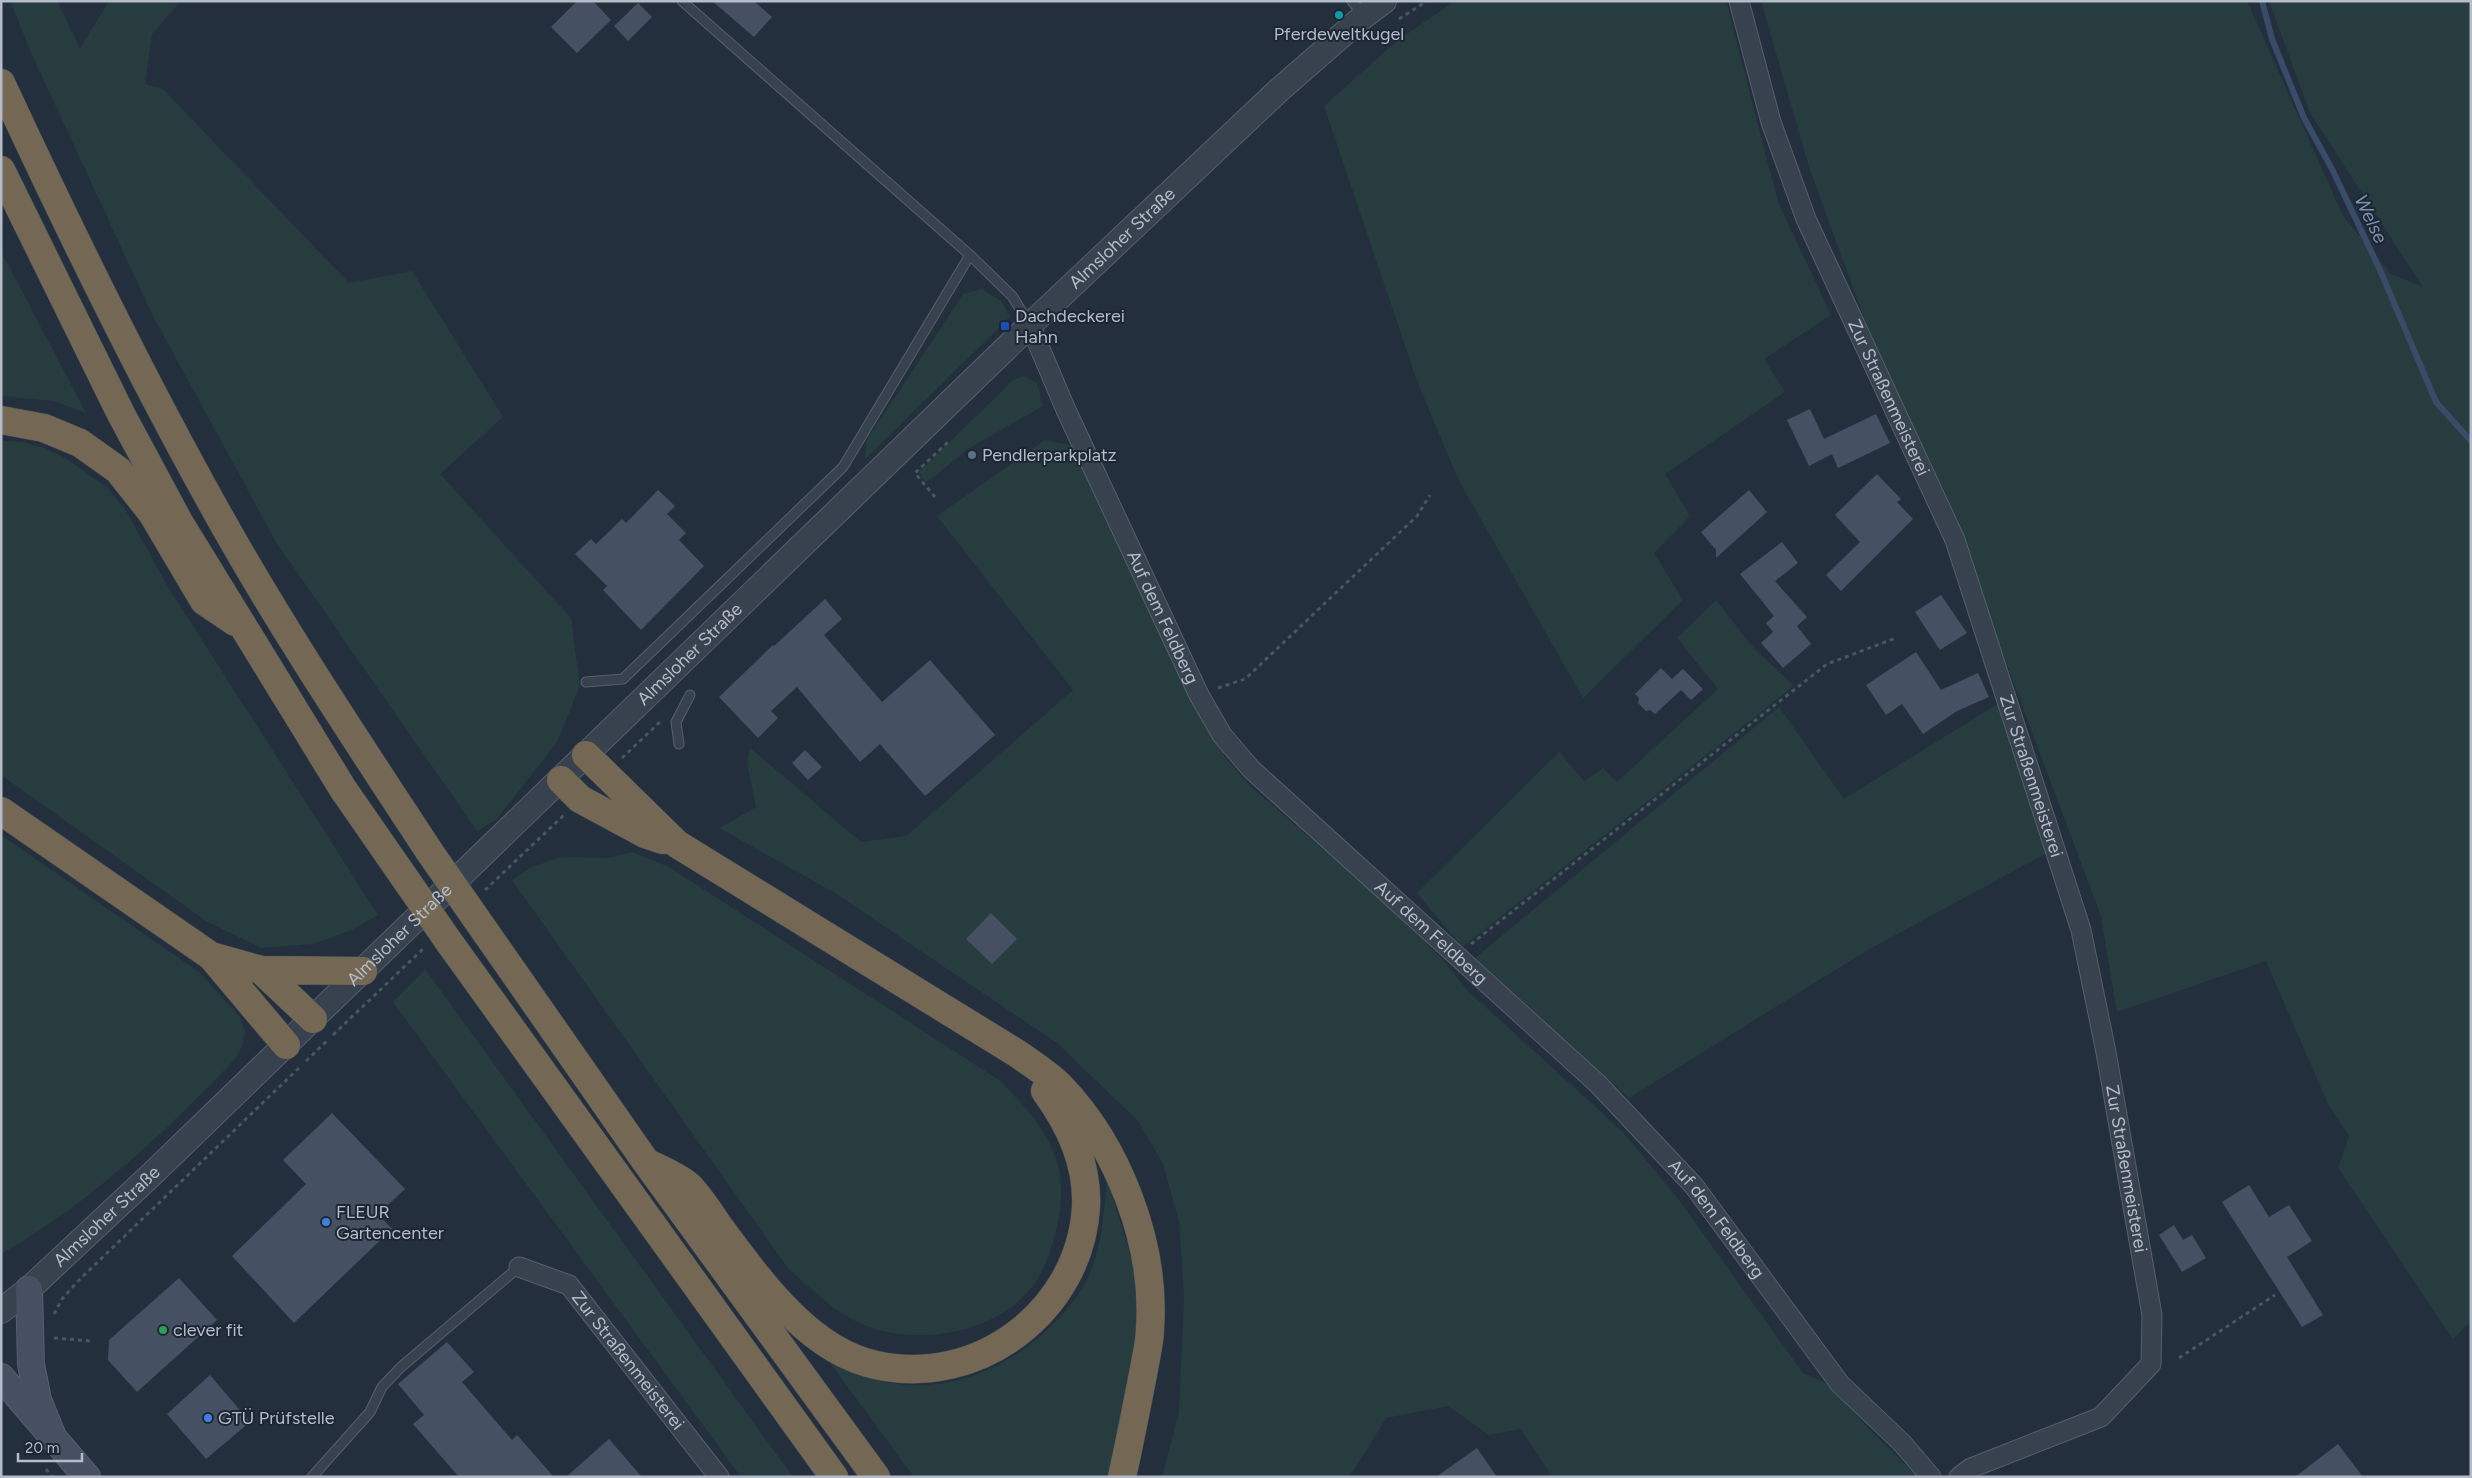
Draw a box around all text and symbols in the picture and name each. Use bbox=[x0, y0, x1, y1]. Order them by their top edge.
marker: Pferdeweltkugel bbox=[1333, 9, 1345, 21]
place label: Pferdeweltkugel bbox=[1274, 23, 1404, 45]
street label: Almsloher Straße bbox=[1064, 183, 1180, 293]
water label: Welse bbox=[2349, 191, 2393, 248]
place label: Dachdeckerei Hahn bbox=[1015, 305, 1125, 348]
street label: Zur Straßenmeisterei bbox=[1843, 316, 1935, 479]
marker: Dachdeckerei Hahn bbox=[999, 320, 1011, 332]
place label: Pendlerparkplatz bbox=[982, 444, 1117, 466]
marker: Pendlerparkplatz bbox=[966, 449, 978, 461]
street label: Auf dem Feldberg bbox=[1122, 547, 1203, 687]
street label: Almsloher Straße bbox=[633, 598, 747, 710]
street label: Zur Straßenmeisterei bbox=[1995, 692, 2068, 860]
street label: Auf dem Feldberg bbox=[1370, 876, 1492, 989]
street label: Almsloher Straße bbox=[342, 879, 457, 991]
street label: Zur Straßenmeisterei bbox=[2101, 1083, 2152, 1254]
street label: Auf dem Feldberg bbox=[1664, 1155, 1769, 1283]
street label: Almsloher Straße bbox=[49, 1161, 165, 1271]
place label: FLEUR Gartencenter bbox=[336, 1201, 444, 1244]
marker: FLEUR Gartencenter bbox=[320, 1216, 332, 1228]
street label: Zur Straßenmeisterei bbox=[567, 1287, 689, 1434]
place label: clever fit bbox=[173, 1319, 244, 1341]
marker: clever fit bbox=[157, 1324, 169, 1336]
place label: GTÜ Prüfstelle bbox=[218, 1407, 335, 1429]
marker: GTÜ Prüfstelle bbox=[202, 1412, 214, 1424]
scale bar bbox=[18, 1430, 81, 1462]
text: 20 m bbox=[25, 1439, 59, 1457]

